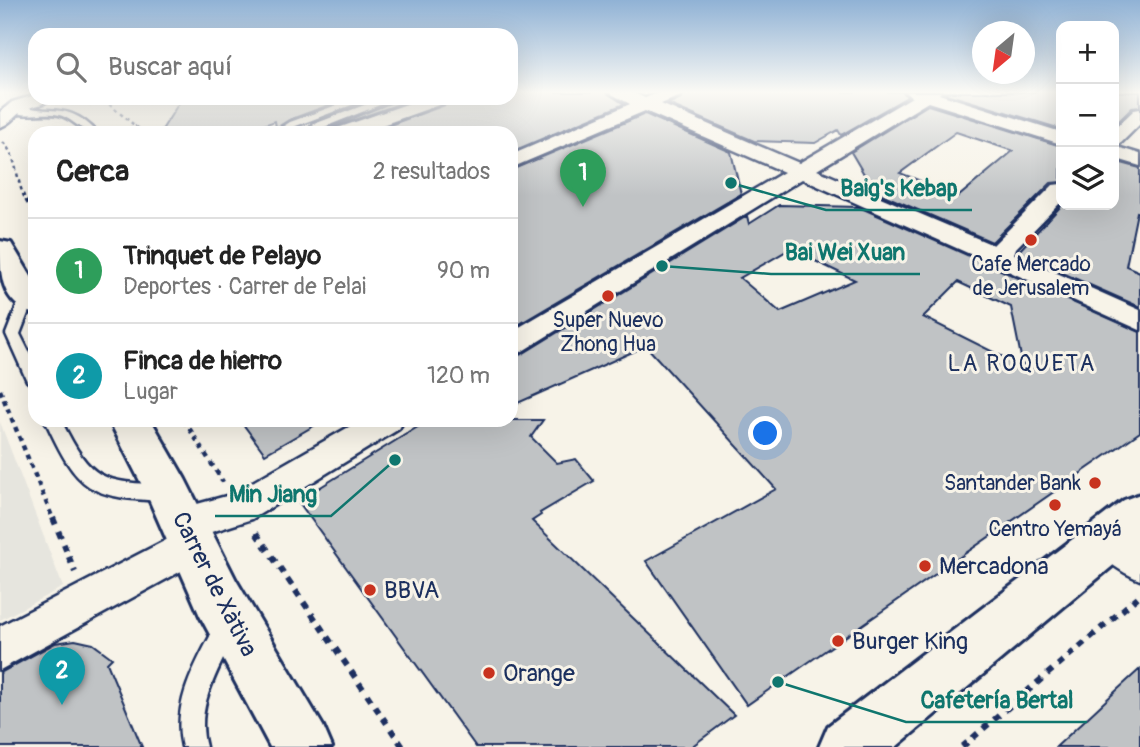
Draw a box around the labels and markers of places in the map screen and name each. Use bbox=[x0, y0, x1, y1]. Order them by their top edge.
pin: 1 bbox=[560, 149, 606, 207]
callout: Baig's Kebap bbox=[826, 166, 972, 210]
callout: Bai Wei Xuan bbox=[771, 230, 920, 274]
marker: Cafe Mercado de Jerusalem bbox=[1023, 232, 1039, 248]
place label: Cafe Mercado de Jerusalem bbox=[971, 251, 1091, 302]
marker: Super Nuevo Zhong Hua bbox=[600, 288, 616, 304]
place label: Super Nuevo Zhong Hua bbox=[553, 307, 663, 358]
place label: Santander Bank bbox=[944, 470, 1081, 497]
callout: Min Jiang bbox=[215, 472, 331, 516]
marker: Santander Bank bbox=[1087, 475, 1103, 491]
marker: Centro Yemayá bbox=[1047, 497, 1063, 513]
place label: Centro Yemayá bbox=[988, 516, 1122, 543]
place label: Mercadona bbox=[939, 552, 1049, 581]
marker: Mercadona bbox=[917, 558, 933, 574]
place label: BBVA bbox=[384, 576, 439, 605]
marker: BBVA bbox=[362, 582, 378, 598]
place label: Burger King bbox=[852, 627, 968, 656]
marker: Burger King bbox=[830, 633, 846, 649]
pin: 2 bbox=[39, 647, 85, 705]
place label: Orange bbox=[503, 659, 575, 688]
marker: Orange bbox=[481, 665, 497, 681]
callout: Cafetería Bertal bbox=[906, 678, 1087, 722]

